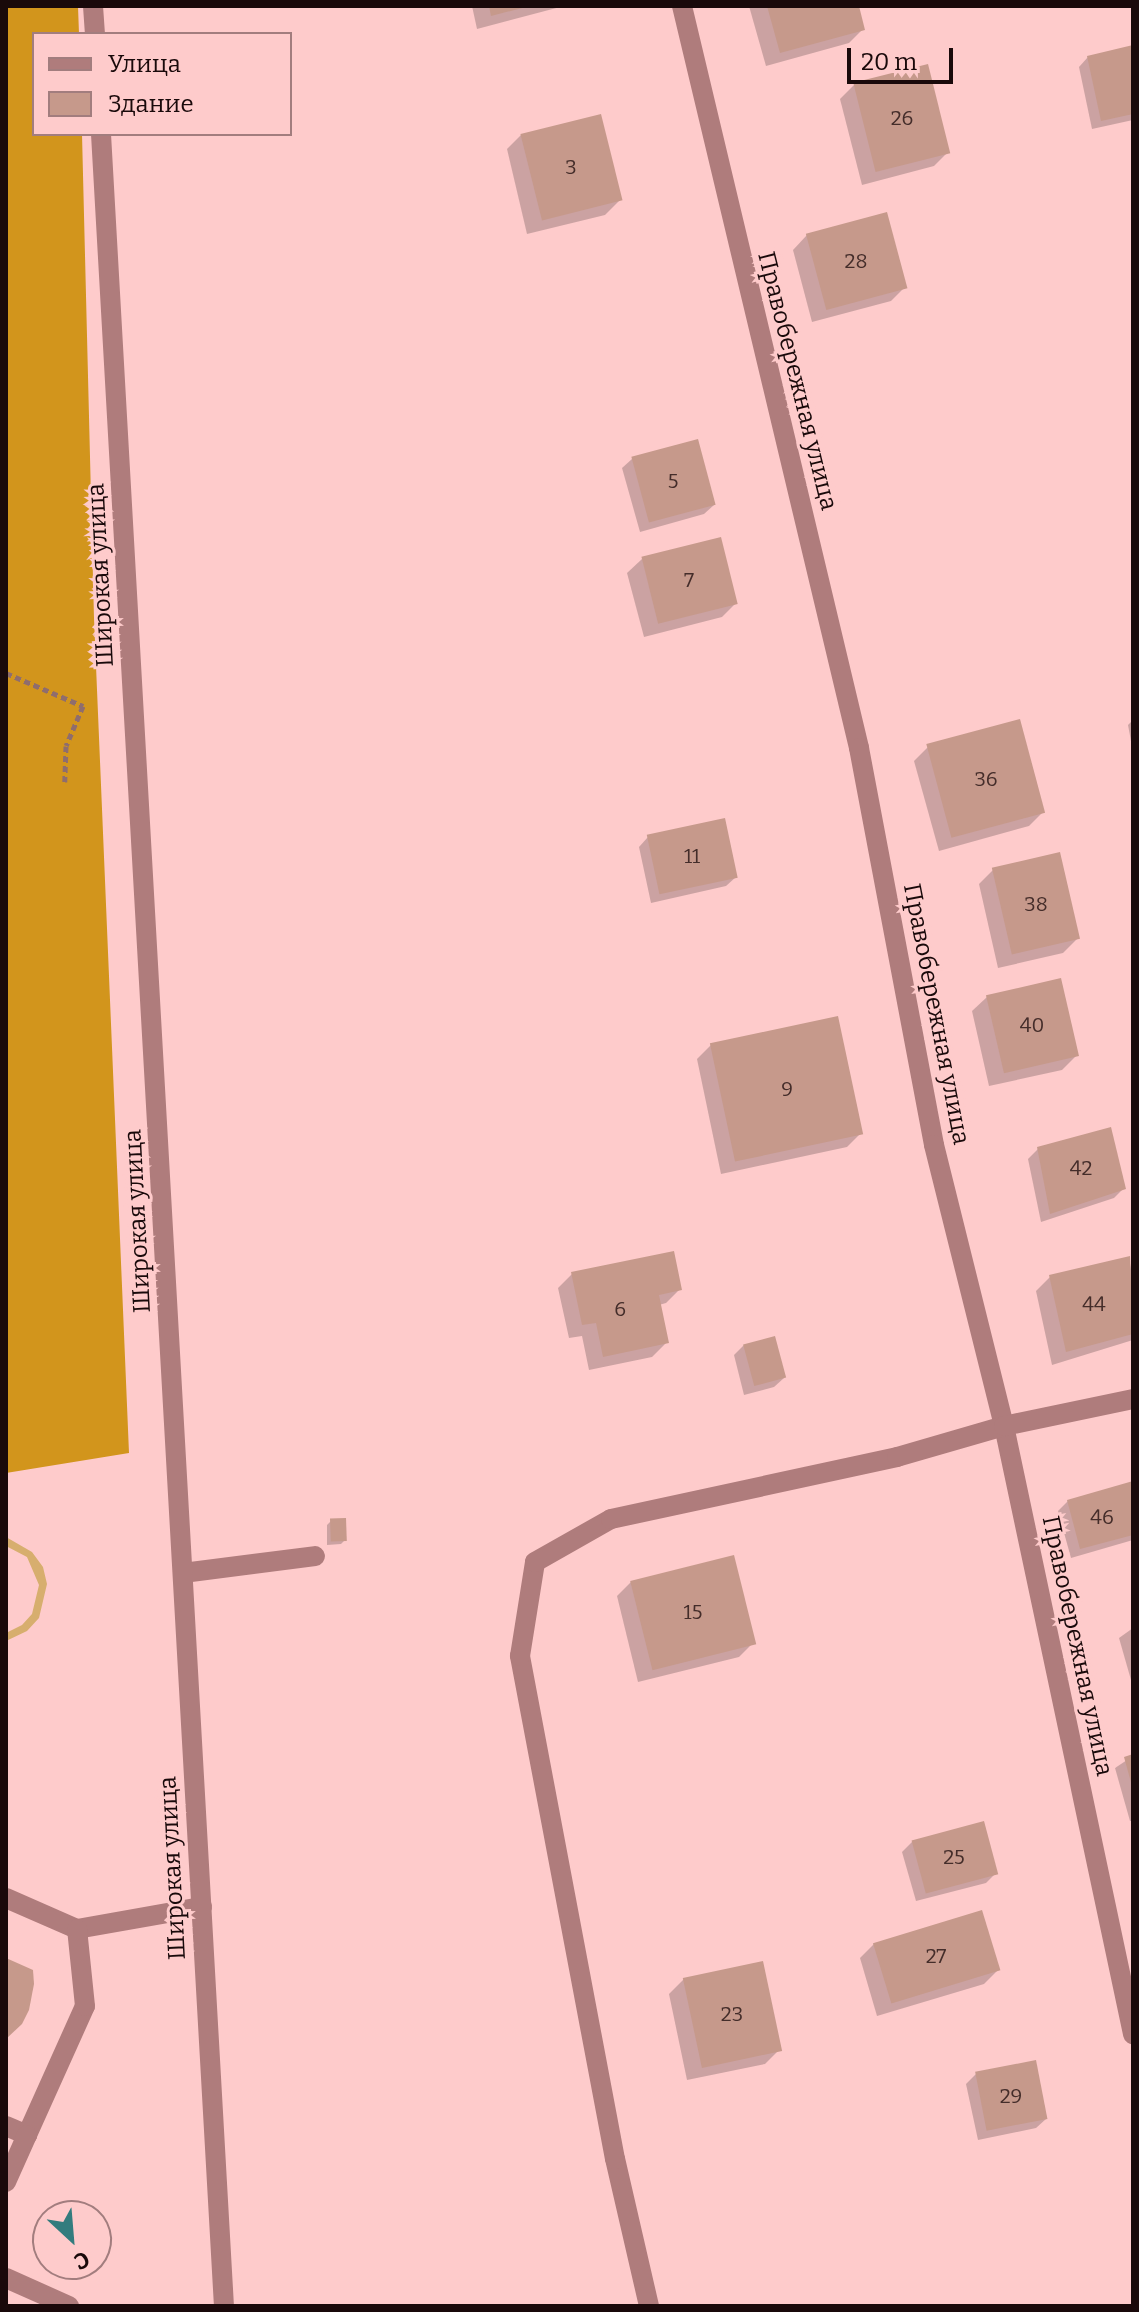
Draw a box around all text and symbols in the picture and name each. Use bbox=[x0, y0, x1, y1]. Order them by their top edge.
legend bbox=[32, 32, 292, 136]
scale bar bbox=[851, 32, 957, 82]
text: 20 m bbox=[861, 48, 917, 76]
text: Улица bbox=[108, 50, 181, 78]
text: Здание bbox=[108, 90, 194, 118]
house number: 26 bbox=[891, 106, 913, 130]
house number: 3 bbox=[565, 155, 577, 179]
street label: Правобережная улица bbox=[751, 249, 843, 513]
house number: 28 bbox=[845, 249, 867, 273]
house number: 5 bbox=[668, 469, 678, 493]
street label: Широкая улица bbox=[82, 482, 120, 668]
house number: 7 bbox=[684, 568, 694, 592]
house number: 36 bbox=[974, 767, 998, 791]
house number: 11 bbox=[684, 844, 700, 868]
street label: Правобережная улица bbox=[897, 881, 975, 1147]
house number: 38 bbox=[1024, 892, 1048, 916]
house number: 40 bbox=[1020, 1013, 1044, 1037]
house number: 9 bbox=[781, 1077, 793, 1101]
street label: Широкая улица bbox=[119, 1128, 157, 1314]
house number: 42 bbox=[1070, 1156, 1092, 1180]
house number: 44 bbox=[1082, 1292, 1106, 1316]
house number: 6 bbox=[614, 1297, 626, 1321]
house number: 46 bbox=[1090, 1505, 1114, 1529]
street label: Правобережная улица bbox=[1035, 1513, 1119, 1779]
house number: 15 bbox=[684, 1600, 702, 1624]
street label: Широкая улица bbox=[154, 1775, 192, 1961]
house number: 25 bbox=[943, 1845, 965, 1869]
house number: 27 bbox=[926, 1944, 946, 1968]
house number: 23 bbox=[721, 2002, 743, 2026]
house number: 29 bbox=[1000, 2084, 1022, 2108]
north arrow bbox=[32, 2200, 112, 2280]
text: С bbox=[70, 2245, 94, 2275]

